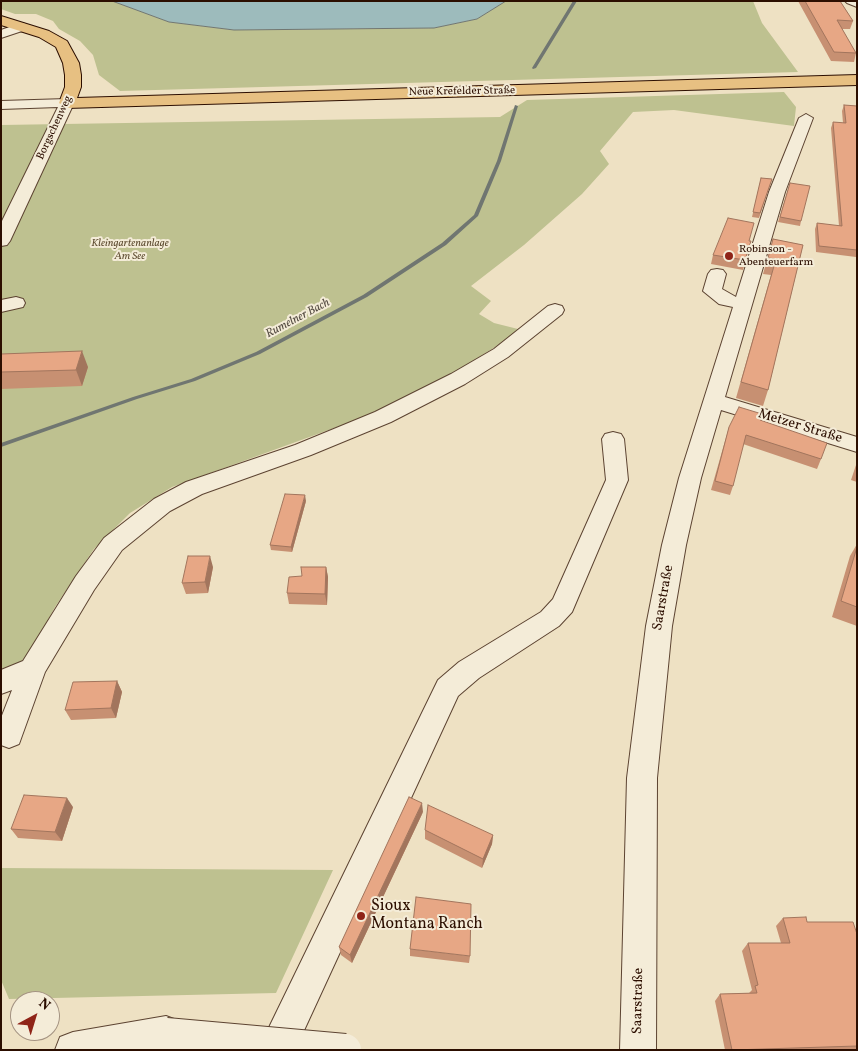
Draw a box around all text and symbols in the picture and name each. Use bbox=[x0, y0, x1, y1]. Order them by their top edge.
street label: Neue Krefelder Straße bbox=[409, 84, 515, 100]
street label: Borgschenweg bbox=[34, 94, 76, 162]
park label: Kleingartenanlage Am See bbox=[91, 237, 169, 263]
place label: Robinson - Abenteuerfarm bbox=[739, 243, 813, 269]
marker: Robinson - Abenteuerfarm bbox=[723, 250, 735, 262]
water label: Rumelner Bach bbox=[263, 296, 333, 342]
street label: Metzer Straße bbox=[756, 406, 844, 448]
street label: Saarstraße bbox=[650, 564, 678, 632]
place label: Sioux Montana Ranch bbox=[371, 897, 483, 935]
marker: Sioux Montana Ranch bbox=[355, 910, 367, 922]
street label: Saarstraße bbox=[630, 968, 648, 1034]
north arrow bbox=[10, 991, 60, 1041]
text: N bbox=[34, 994, 54, 1015]

